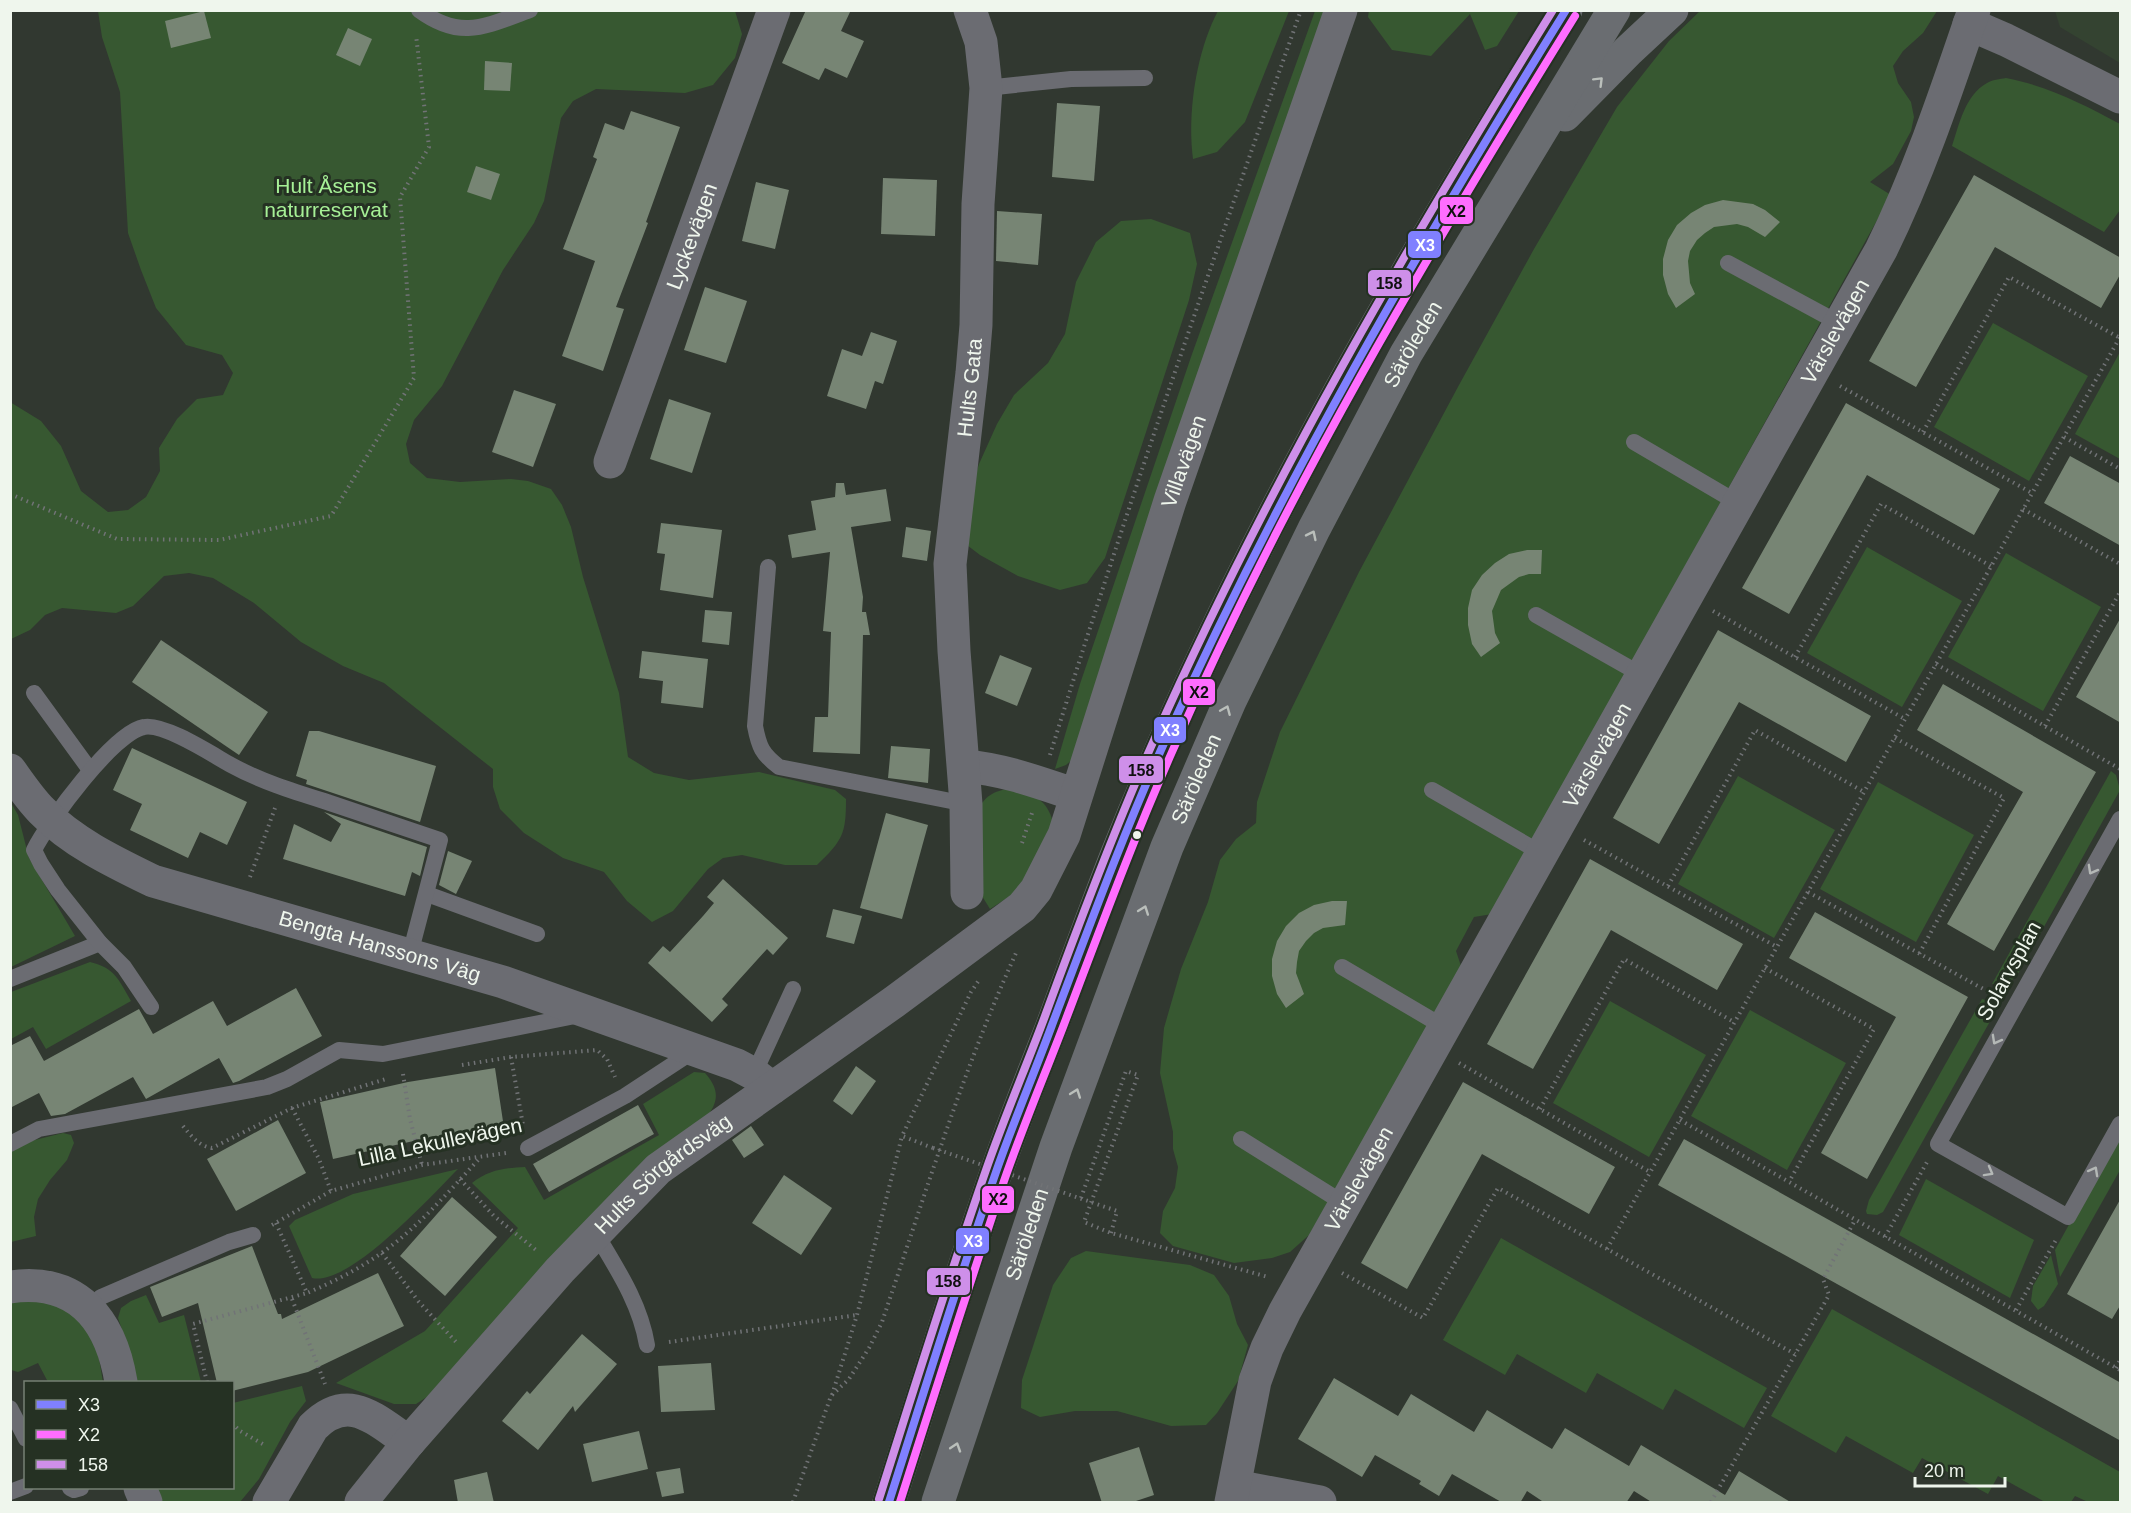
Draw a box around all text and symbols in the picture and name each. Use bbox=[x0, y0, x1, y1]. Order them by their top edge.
one-way arrow bbox=[1591, 77, 1602, 88]
park label: Hult Åsens naturreservat bbox=[264, 174, 388, 221]
street label: Lyckevägen bbox=[662, 180, 721, 292]
line badge: X2 bbox=[1439, 196, 1474, 225]
text: X2 bbox=[1446, 203, 1466, 220]
line badge: X3 bbox=[1407, 230, 1442, 259]
text: X3 bbox=[1415, 237, 1435, 254]
line badge: 158 bbox=[1367, 269, 1412, 297]
text: 158 bbox=[1376, 275, 1402, 292]
street label: Värslevägen bbox=[1796, 275, 1873, 388]
street label: Säröleden bbox=[1379, 297, 1446, 391]
street label: Hults Gata bbox=[953, 337, 986, 438]
street label: Villavägen bbox=[1157, 412, 1210, 511]
one-way arrow bbox=[1304, 530, 1316, 541]
line badge: X2 bbox=[1182, 678, 1216, 706]
text: X2 bbox=[1189, 684, 1209, 701]
street label: Värslevägen bbox=[1558, 698, 1635, 812]
one-way arrow bbox=[1219, 705, 1231, 716]
line badge: X3 bbox=[1153, 716, 1187, 744]
text: X3 bbox=[1160, 722, 1180, 739]
street label: Säröleden bbox=[1166, 730, 1225, 827]
line badge: 158 bbox=[1118, 755, 1164, 784]
text: 158 bbox=[1128, 762, 1154, 779]
unlabelled marker bbox=[1131, 829, 1143, 841]
one-way arrow bbox=[2088, 864, 2099, 875]
one-way arrow bbox=[1137, 905, 1150, 916]
street label: Bengta Hanssons Väg bbox=[276, 906, 484, 986]
street label: Solarvsplan bbox=[1972, 917, 2045, 1024]
one-way arrow bbox=[1992, 1034, 2003, 1044]
one-way arrow bbox=[1069, 1088, 1082, 1098]
street label: Hults Sörgårdsväg bbox=[590, 1109, 735, 1238]
street label: Lilla Lekullevägen bbox=[356, 1113, 524, 1170]
street label: Värslevägen bbox=[1320, 1122, 1397, 1235]
one-way arrow bbox=[1982, 1165, 1993, 1177]
one-way arrow bbox=[2087, 1166, 2098, 1177]
line badge: X2 bbox=[981, 1185, 1015, 1214]
street label: Säröleden bbox=[1000, 1185, 1052, 1283]
text: X2 bbox=[988, 1191, 1008, 1208]
line badge: X3 bbox=[955, 1227, 990, 1255]
text: X3 bbox=[963, 1233, 983, 1250]
line badge: 158 bbox=[926, 1267, 971, 1296]
text: 158 bbox=[935, 1273, 961, 1290]
legend bbox=[24, 1381, 234, 1489]
text: X3 bbox=[78, 1395, 100, 1415]
text: X2 bbox=[78, 1425, 100, 1445]
one-way arrow bbox=[949, 1442, 962, 1453]
scale bar bbox=[1915, 1450, 2005, 1488]
text: 158 bbox=[78, 1455, 108, 1475]
text: 20 m bbox=[1924, 1461, 1964, 1481]

